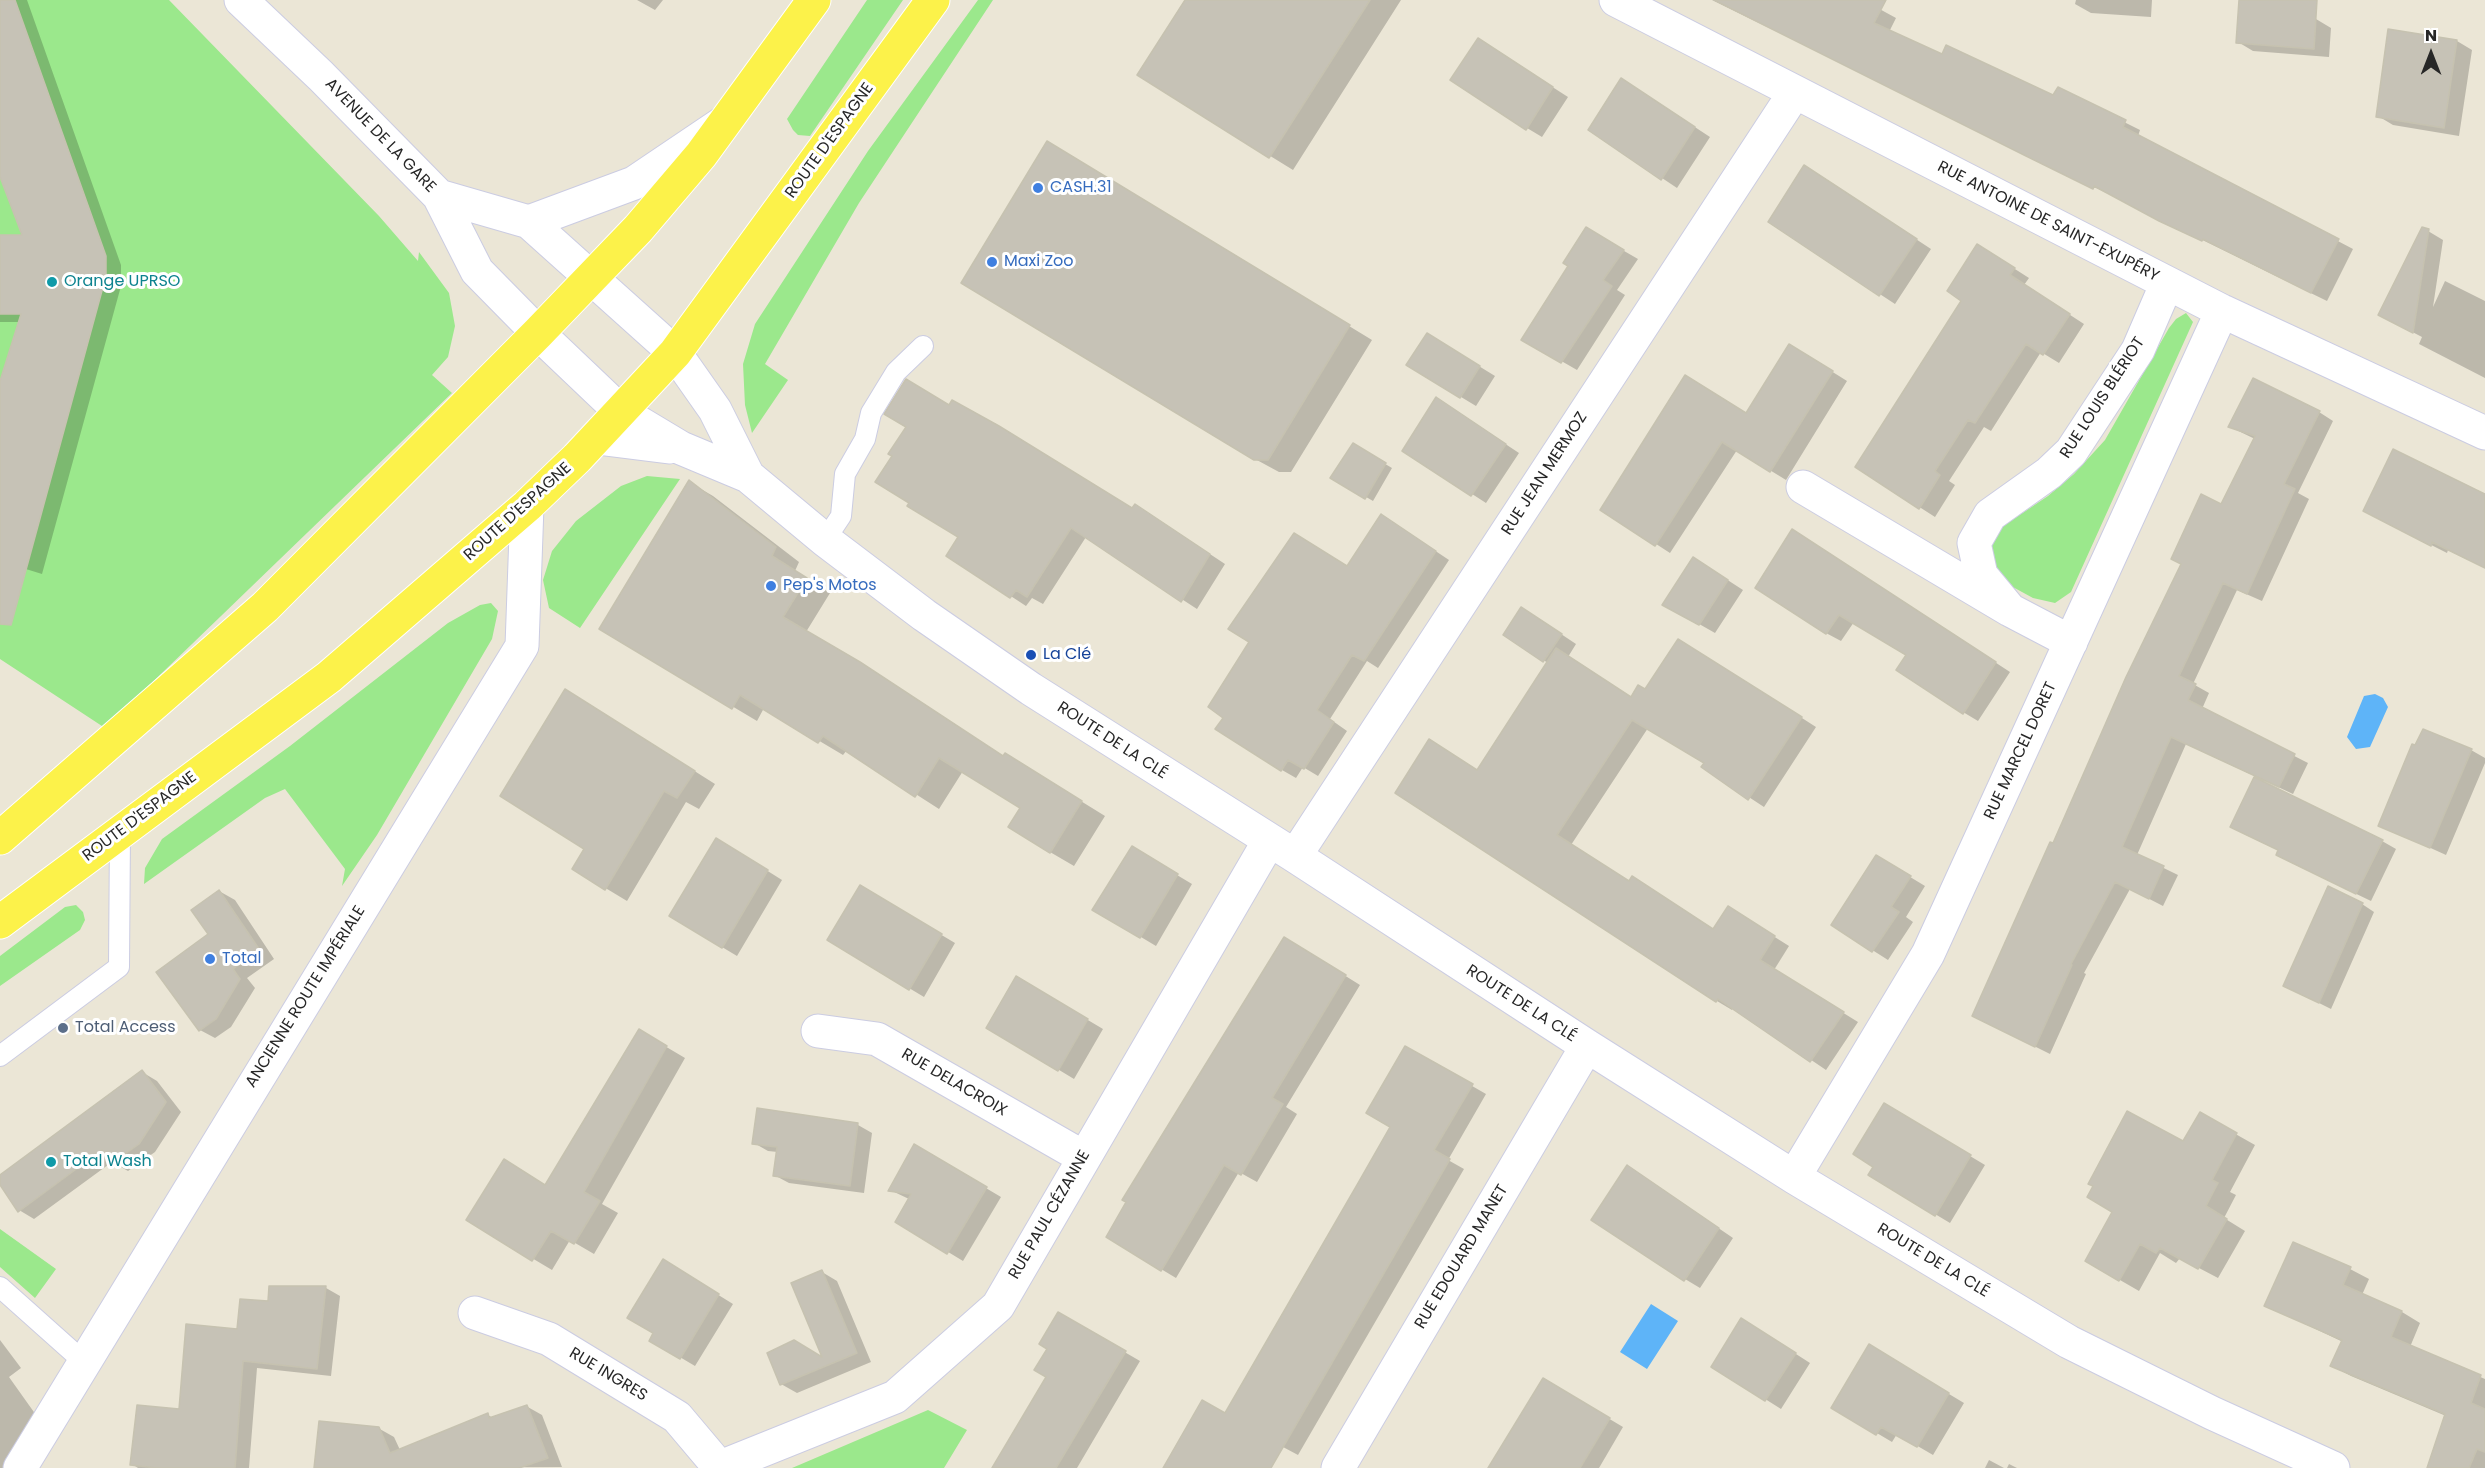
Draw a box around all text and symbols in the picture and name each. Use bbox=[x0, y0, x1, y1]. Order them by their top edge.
north arrow bbox=[2401, 24, 2461, 84]
text: N bbox=[2425, 24, 2437, 47]
street label: AVENUE DE LA GARE bbox=[321, 75, 439, 197]
street label: ROUTE D'ESPAGNE bbox=[782, 80, 878, 202]
street label: RUE ANTOINE DE SAINT-EXUPÉRY bbox=[1934, 158, 2162, 286]
place label: CASH.31 bbox=[1050, 178, 1112, 198]
marker: CASH.31 bbox=[1031, 181, 1045, 195]
place label: Maxi Zoo bbox=[1004, 252, 1074, 272]
marker: Maxi Zoo bbox=[985, 255, 999, 269]
place label: Orange UPRSO bbox=[64, 272, 180, 292]
marker: Orange UPRSO bbox=[45, 275, 59, 289]
street label: RUE LOUIS BLÉRIOT bbox=[2057, 334, 2149, 462]
street label: RUE JEAN MERMOZ bbox=[1498, 409, 1592, 539]
street label: ROUTE D'ESPAGNE bbox=[460, 459, 576, 565]
place label: Pep's Motos bbox=[783, 576, 877, 596]
marker: Pep's Motos bbox=[764, 579, 778, 593]
place label: La Clé bbox=[1043, 645, 1091, 665]
marker: La Clé bbox=[1024, 648, 1038, 662]
street label: RUE MARCEL DORET bbox=[1981, 679, 2061, 823]
street label: ROUTE DE LA CLÉ bbox=[1053, 698, 1171, 784]
street label: ROUTE D'ESPAGNE bbox=[79, 768, 201, 866]
street label: ANCIENNE ROUTE IMPÉRIALE bbox=[242, 903, 370, 1091]
place label: Total bbox=[222, 949, 261, 969]
marker: Total bbox=[203, 952, 217, 966]
street label: ROUTE DE LA CLÉ bbox=[1462, 961, 1580, 1047]
place label: Total Access bbox=[75, 1018, 176, 1038]
marker: Total Access bbox=[56, 1021, 70, 1035]
street label: RUE DELACROIX bbox=[898, 1045, 1010, 1121]
street label: RUE PAUL CÉZANNE bbox=[1005, 1147, 1095, 1283]
place label: Total Wash bbox=[63, 1152, 152, 1172]
marker: Total Wash bbox=[44, 1155, 58, 1169]
street label: RUE EDOUARD MANET bbox=[1411, 1181, 1513, 1333]
street label: ROUTE DE LA CLÉ bbox=[1873, 1220, 1993, 1302]
street label: RUE INGRES bbox=[565, 1344, 651, 1406]

